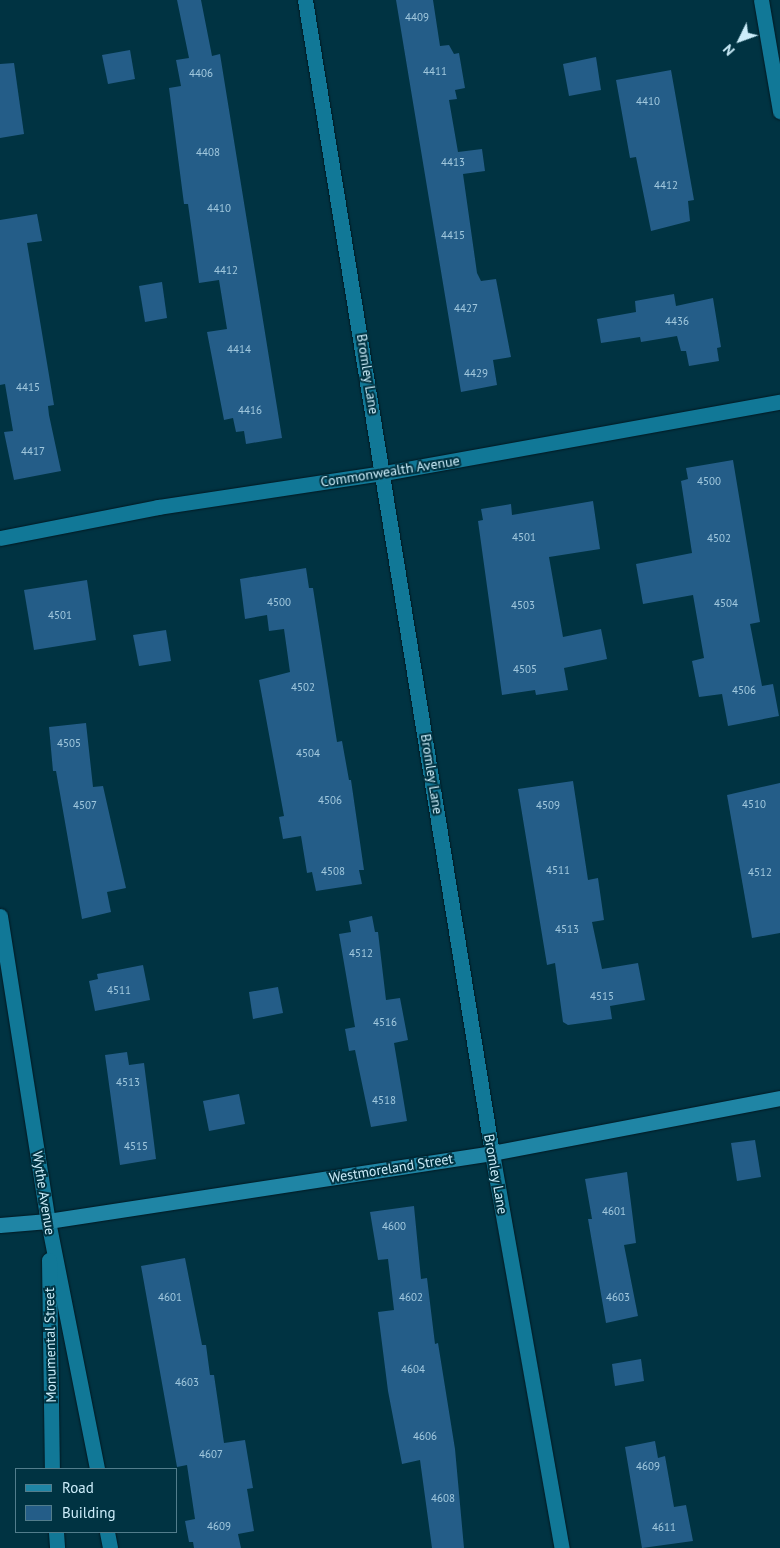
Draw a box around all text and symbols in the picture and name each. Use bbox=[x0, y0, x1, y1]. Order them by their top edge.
house number: 4409 bbox=[405, 10, 429, 24]
north arrow bbox=[715, 15, 765, 65]
text: N bbox=[719, 41, 739, 59]
house number: 4411 bbox=[423, 64, 447, 78]
house number: 4406 bbox=[189, 66, 213, 80]
house number: 4410 bbox=[636, 94, 660, 108]
house number: 4408 bbox=[196, 145, 220, 159]
house number: 4413 bbox=[441, 155, 465, 169]
house number: 4412 bbox=[654, 178, 678, 192]
house number: 4410 bbox=[207, 201, 231, 215]
house number: 4415 bbox=[441, 228, 465, 242]
house number: 4412 bbox=[214, 263, 238, 277]
house number: 4427 bbox=[454, 301, 478, 315]
house number: 4436 bbox=[665, 314, 689, 328]
street label: Bromley Lane bbox=[353, 332, 383, 416]
house number: 4414 bbox=[227, 342, 251, 356]
house number: 4429 bbox=[464, 366, 488, 380]
house number: 4415 bbox=[16, 380, 40, 394]
house number: 4416 bbox=[238, 403, 262, 417]
house number: 4417 bbox=[21, 444, 45, 458]
street label: Commonwealth Avenue bbox=[319, 452, 461, 490]
house number: 4500 bbox=[697, 474, 721, 488]
house number: 4501 bbox=[512, 530, 536, 544]
house number: 4502 bbox=[707, 531, 731, 545]
house number: 4500 bbox=[267, 595, 291, 609]
house number: 4504 bbox=[714, 596, 738, 610]
house number: 4503 bbox=[511, 598, 535, 612]
house number: 4501 bbox=[48, 608, 72, 622]
house number: 4505 bbox=[513, 662, 537, 676]
house number: 4502 bbox=[291, 680, 315, 694]
house number: 4506 bbox=[732, 683, 756, 697]
street label: Bromley Lane bbox=[417, 732, 447, 816]
house number: 4505 bbox=[57, 736, 81, 750]
house number: 4504 bbox=[296, 746, 320, 760]
house number: 4506 bbox=[318, 793, 342, 807]
house number: 4510 bbox=[742, 797, 766, 811]
house number: 4507 bbox=[73, 798, 97, 812]
house number: 4509 bbox=[536, 798, 560, 812]
house number: 4511 bbox=[546, 863, 570, 877]
house number: 4508 bbox=[321, 864, 345, 878]
house number: 4512 bbox=[748, 865, 772, 879]
house number: 4513 bbox=[555, 922, 579, 936]
house number: 4512 bbox=[349, 946, 373, 960]
house number: 4511 bbox=[107, 983, 131, 997]
house number: 4515 bbox=[590, 989, 614, 1003]
house number: 4516 bbox=[373, 1015, 397, 1029]
house number: 4513 bbox=[116, 1075, 140, 1089]
house number: 4518 bbox=[372, 1093, 396, 1107]
street label: Bromley Lane bbox=[481, 1132, 511, 1216]
house number: 4515 bbox=[124, 1139, 148, 1153]
street label: Wythe Avenue bbox=[29, 1150, 59, 1236]
street label: Westmoreland Street bbox=[328, 1150, 454, 1186]
house number: 4601 bbox=[602, 1204, 626, 1218]
house number: 4600 bbox=[382, 1219, 406, 1233]
street label: Monumental Street bbox=[41, 1287, 59, 1403]
house number: 4601 bbox=[158, 1290, 182, 1304]
house number: 4602 bbox=[399, 1290, 423, 1304]
house number: 4603 bbox=[606, 1290, 630, 1304]
house number: 4604 bbox=[401, 1362, 425, 1376]
house number: 4603 bbox=[175, 1375, 199, 1389]
house number: 4606 bbox=[413, 1429, 437, 1443]
house number: 4607 bbox=[199, 1447, 223, 1461]
house number: 4609 bbox=[636, 1459, 660, 1473]
legend bbox=[15, 1468, 178, 1533]
text: Road bbox=[62, 1478, 94, 1497]
house number: 4608 bbox=[431, 1491, 455, 1505]
text: Building bbox=[62, 1503, 116, 1522]
house number: 4609 bbox=[207, 1519, 231, 1533]
house number: 4611 bbox=[652, 1520, 676, 1534]

